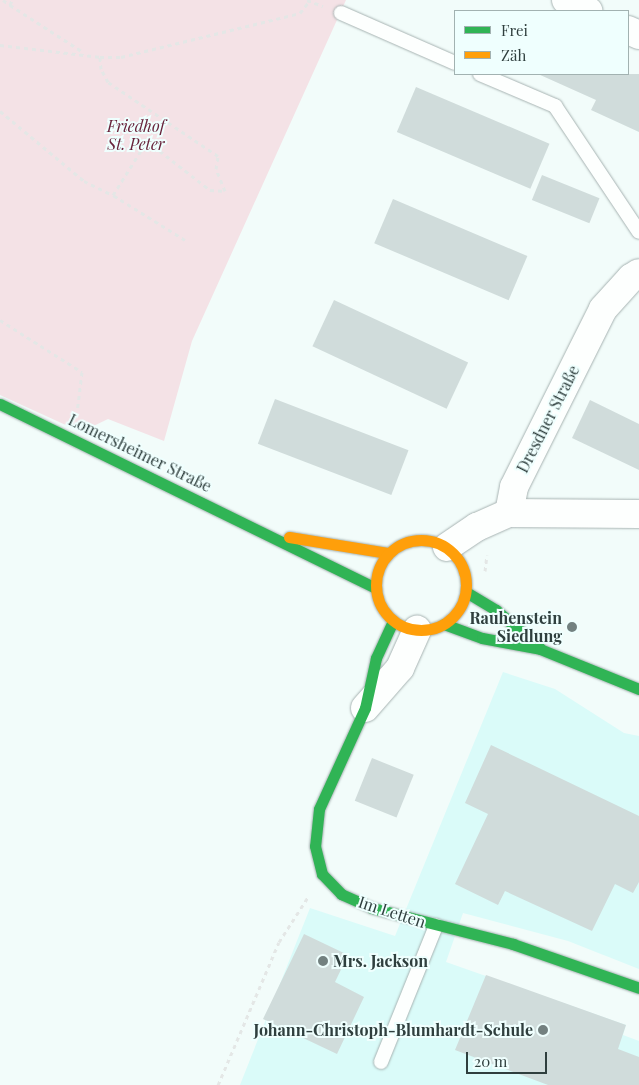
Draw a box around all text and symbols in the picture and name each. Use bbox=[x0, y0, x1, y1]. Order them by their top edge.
legend bbox=[454, 10, 629, 75]
text: Frei bbox=[501, 20, 528, 40]
text: Zäh bbox=[501, 45, 526, 65]
park label: Friedhof St. Peter bbox=[107, 116, 165, 154]
street label: Dresdner Straße bbox=[513, 362, 583, 476]
street label: Lomersheimer Straße bbox=[65, 410, 215, 496]
place label: Rauhenstein Siedlung bbox=[470, 608, 562, 646]
marker: Rauhenstein Siedlung bbox=[566, 621, 578, 633]
street label: Im Letten bbox=[356, 892, 428, 932]
place label: Mrs. Jackson bbox=[333, 951, 428, 971]
marker: Mrs. Jackson bbox=[317, 955, 329, 967]
place label: Johann-Christoph-Blumhardt-Schule bbox=[253, 1020, 533, 1040]
marker: Johann-Christoph-Blumhardt-Schule bbox=[537, 1024, 549, 1036]
scale bar bbox=[469, 1042, 550, 1074]
text: 20 m bbox=[474, 1051, 507, 1071]

